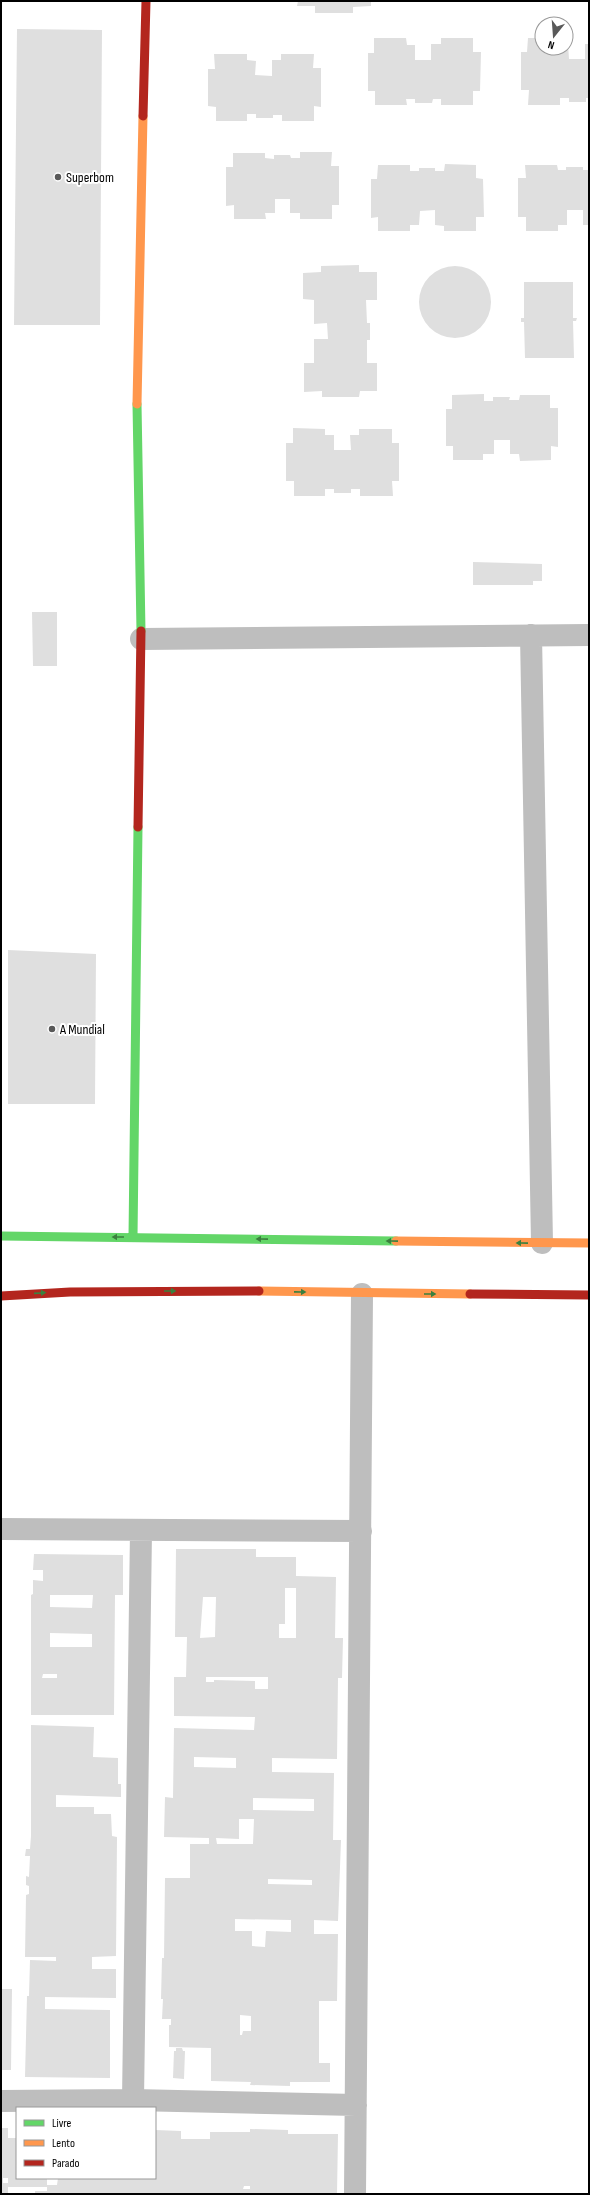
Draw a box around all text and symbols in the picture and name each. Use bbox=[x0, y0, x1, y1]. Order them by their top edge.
north arrow bbox=[534, 16, 574, 56]
text: N bbox=[546, 38, 556, 52]
place label: Superbom bbox=[66, 169, 114, 186]
marker: Superbom bbox=[53, 172, 63, 182]
place label: A Mundial bbox=[59, 1021, 105, 1038]
marker: A Mundial bbox=[47, 1024, 57, 1034]
one-way arrow bbox=[111, 1234, 124, 1240]
one-way arrow bbox=[255, 1236, 268, 1242]
one-way arrow bbox=[385, 1238, 398, 1244]
one-way arrow bbox=[515, 1240, 528, 1246]
one-way arrow bbox=[164, 1288, 177, 1294]
one-way arrow bbox=[294, 1289, 306, 1296]
one-way arrow bbox=[34, 1290, 46, 1297]
one-way arrow bbox=[424, 1291, 437, 1297]
legend bbox=[16, 2107, 156, 2179]
text: Livre bbox=[52, 2116, 72, 2131]
text: Lento bbox=[52, 2136, 75, 2151]
text: Parado bbox=[52, 2156, 79, 2171]

